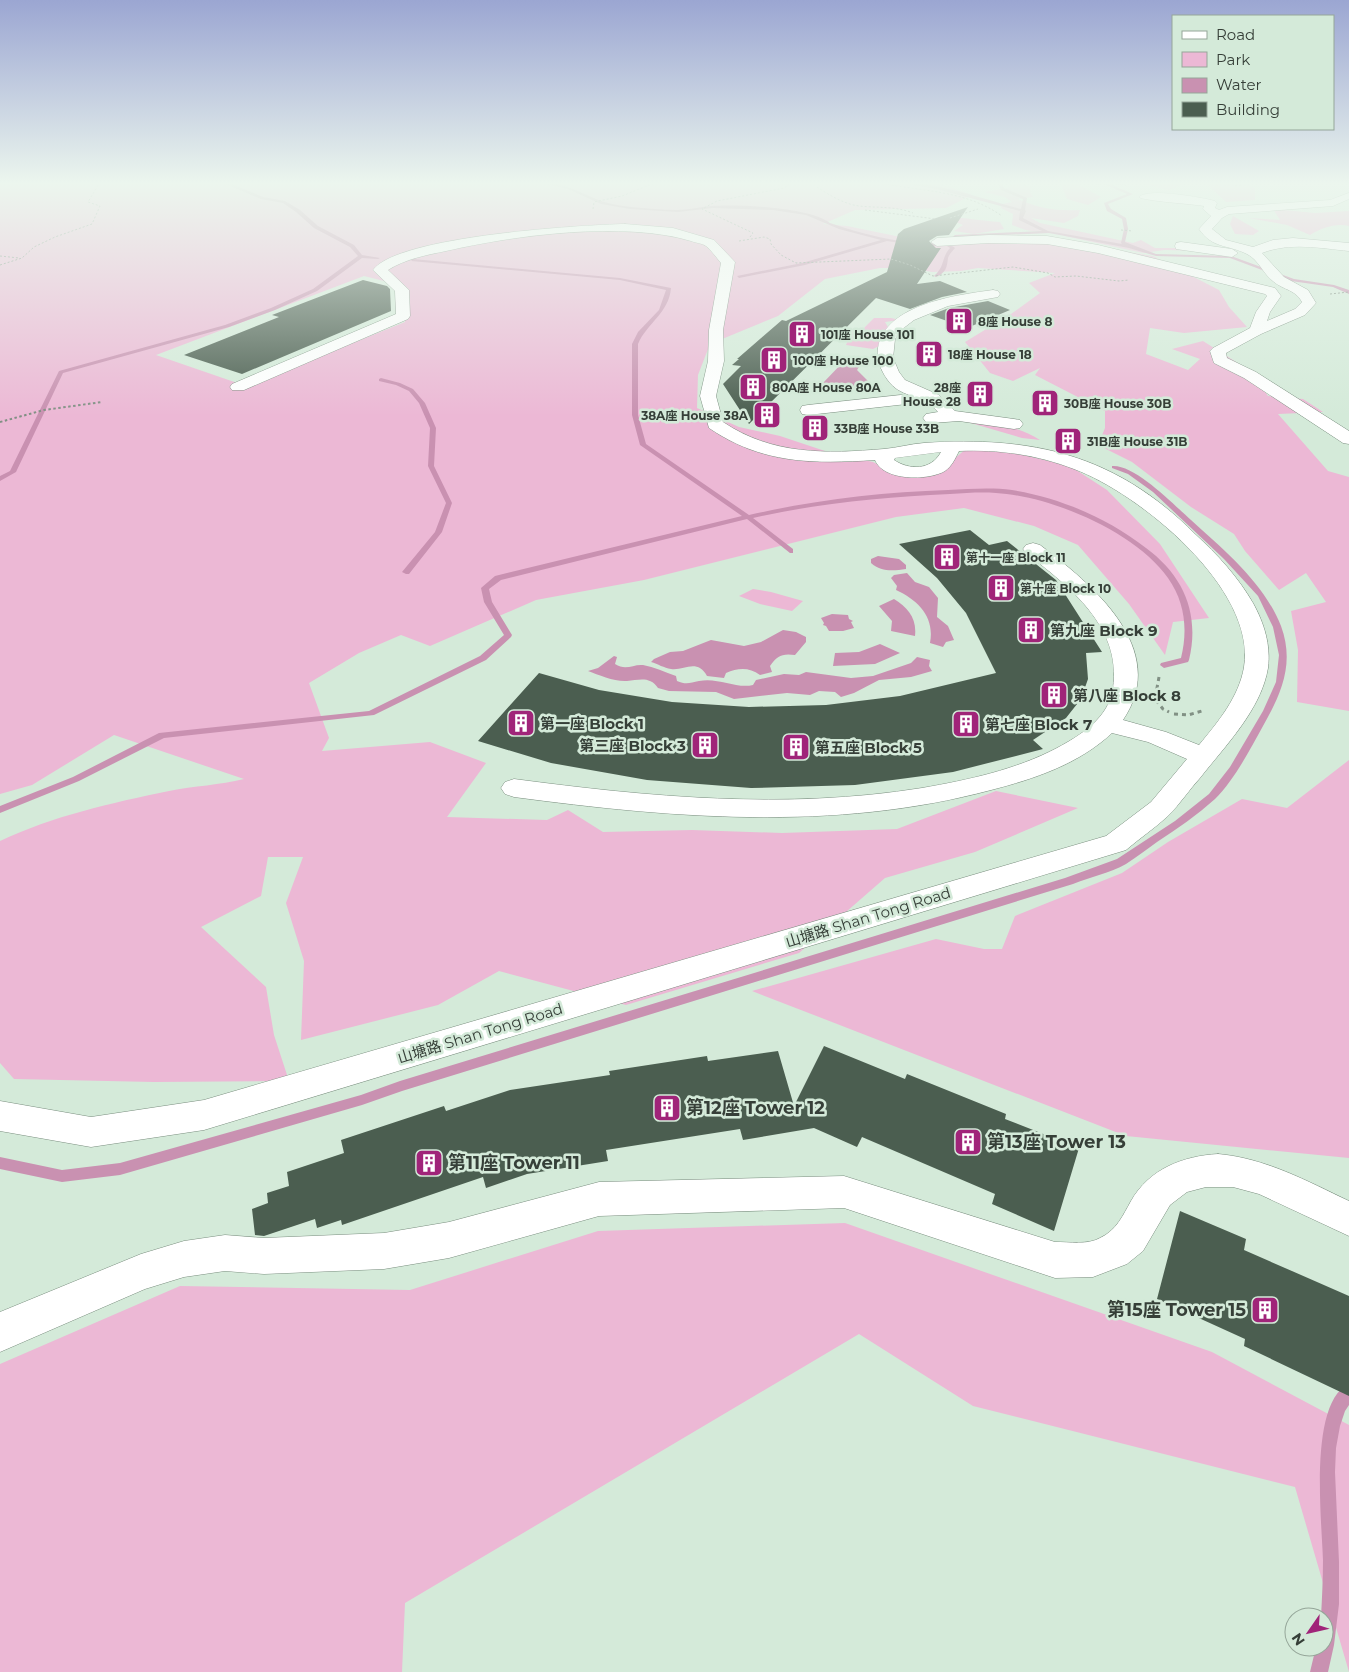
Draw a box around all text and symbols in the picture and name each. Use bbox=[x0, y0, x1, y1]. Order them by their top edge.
legend bbox=[1172, 15, 1334, 130]
text: Road bbox=[1216, 25, 1255, 44]
text: Park bbox=[1216, 50, 1250, 69]
text: Water bbox=[1216, 75, 1262, 94]
text: Building bbox=[1216, 100, 1280, 119]
building icon: 8座 House 8 bbox=[944, 306, 974, 336]
place label: 8座 House 8 bbox=[978, 314, 1052, 329]
building icon: 101座 House 101 bbox=[787, 319, 817, 349]
place label: 101座 House 101 bbox=[821, 327, 915, 342]
building icon: 18座 House 18 bbox=[914, 339, 944, 369]
building icon: 100座 House 100 bbox=[759, 345, 789, 375]
place label: 18座 House 18 bbox=[948, 347, 1032, 362]
place label: 100座 House 100 bbox=[793, 353, 894, 368]
building icon: 80A座 House 80A bbox=[738, 372, 768, 402]
building icon: 28座 House 28 bbox=[965, 379, 995, 409]
place label: 80A座 House 80A bbox=[772, 380, 882, 395]
place label: 28座 House 28 bbox=[903, 380, 961, 409]
building icon: 30B座 House 30B bbox=[1030, 388, 1060, 418]
place label: 30B座 House 30B bbox=[1063, 396, 1171, 411]
building icon: 38A座 House 38A bbox=[752, 400, 782, 430]
place label: 38A座 House 38A bbox=[640, 408, 749, 423]
building icon: 33B座 House 33B bbox=[800, 413, 830, 443]
place label: 33B座 House 33B bbox=[833, 421, 939, 436]
building icon: 31B座 House 31B bbox=[1053, 426, 1083, 456]
place label: 31B座 House 31B bbox=[1086, 434, 1188, 449]
building icon: 第十一座 Block 11 bbox=[932, 542, 962, 572]
place label: 第十一座 Block 11 bbox=[966, 550, 1066, 565]
building icon: 第十座 Block 10 bbox=[986, 573, 1016, 603]
place label: 第十座 Block 10 bbox=[1020, 581, 1111, 596]
building icon: 第九座 Block 9 bbox=[1016, 615, 1046, 645]
place label: 第九座 Block 9 bbox=[1050, 621, 1158, 640]
building icon: 第八座 Block 8 bbox=[1039, 680, 1069, 710]
place label: 第八座 Block 8 bbox=[1073, 686, 1181, 705]
building icon: 第一座 Block 1 bbox=[506, 708, 536, 738]
building icon: 第七座 Block 7 bbox=[951, 709, 981, 739]
place label: 第一座 Block 1 bbox=[540, 714, 644, 733]
place label: 第七座 Block 7 bbox=[985, 715, 1092, 734]
building icon: 第三座 Block 3 bbox=[690, 730, 720, 760]
building icon: 第五座 Block 5 bbox=[781, 732, 811, 762]
place label: 第三座 Block 3 bbox=[579, 736, 686, 755]
place label: 第五座 Block 5 bbox=[815, 738, 922, 757]
street label: 山塘路 Shan Tong Road bbox=[783, 883, 953, 951]
street label: 山塘路 Shan Tong Road bbox=[395, 999, 565, 1067]
building icon: 第12座 Tower 12 bbox=[652, 1093, 682, 1123]
place label: 第12座 Tower 12 bbox=[686, 1097, 825, 1119]
building icon: 第13座 Tower 13 bbox=[953, 1127, 983, 1157]
place label: 第13座 Tower 13 bbox=[987, 1131, 1126, 1153]
building icon: 第11座 Tower 11 bbox=[414, 1148, 444, 1178]
place label: 第11座 Tower 11 bbox=[448, 1152, 580, 1174]
building icon: 第15座 Tower 15 bbox=[1250, 1295, 1280, 1325]
place label: 第15座 Tower 15 bbox=[1107, 1299, 1246, 1321]
north arrow bbox=[1284, 1607, 1334, 1657]
text: N bbox=[1288, 1630, 1309, 1649]

